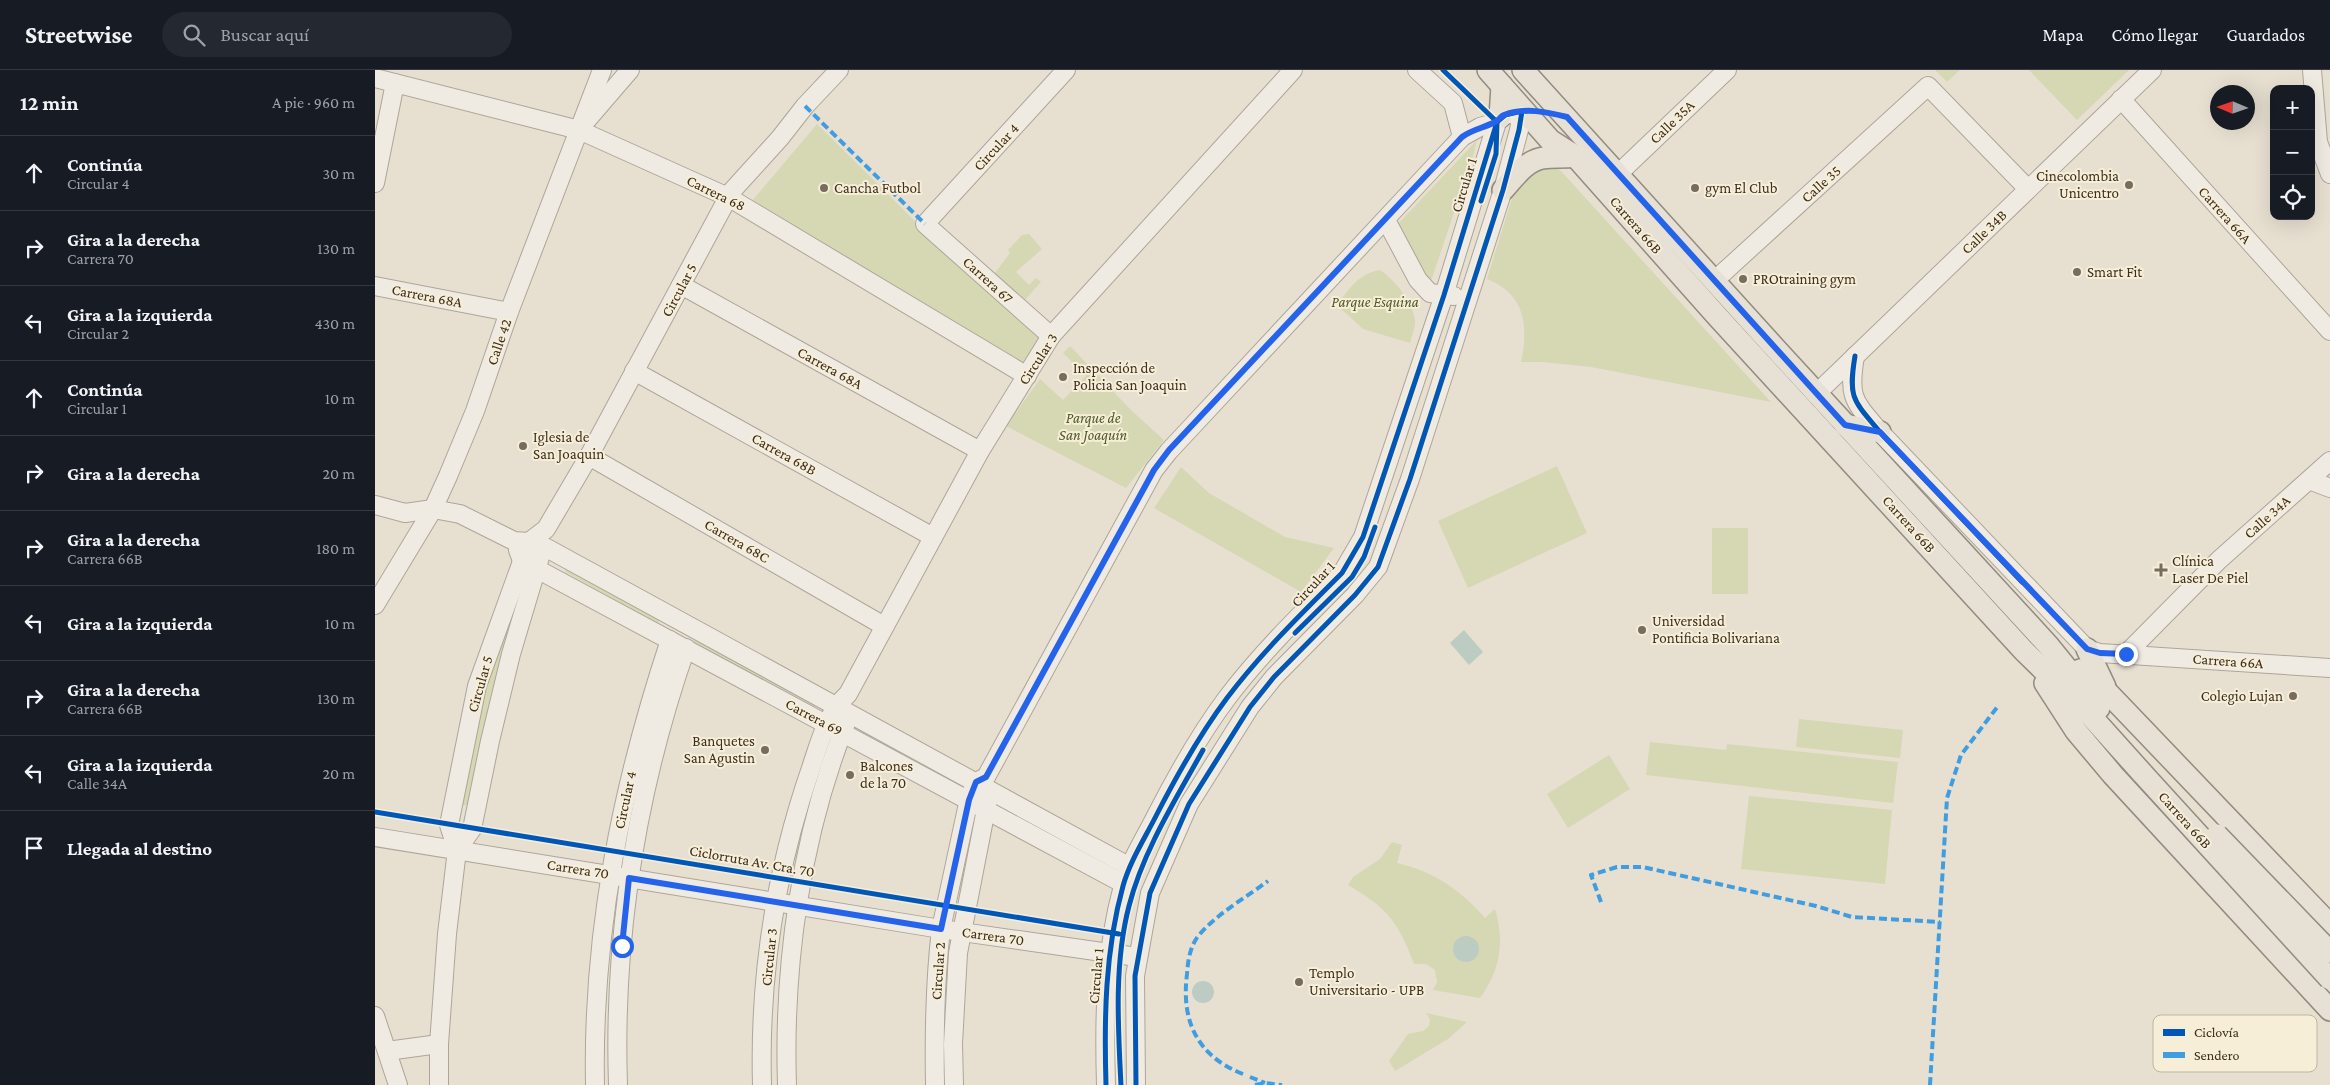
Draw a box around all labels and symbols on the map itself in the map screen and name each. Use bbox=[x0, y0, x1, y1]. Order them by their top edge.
north arrow bbox=[2210, 85, 2255, 130]
street label: Calle 35A bbox=[1646, 97, 1698, 147]
street label: Circular 4 bbox=[970, 120, 1022, 174]
street label: Circular 1 bbox=[1448, 156, 1480, 214]
street label: Calle 35 bbox=[1798, 162, 1844, 206]
place label: Cinecolombia Unicentro bbox=[2036, 168, 2119, 201]
street label: Carrera 68 bbox=[684, 172, 748, 214]
marker: Cinecolombia Unicentro bbox=[2123, 179, 2135, 191]
place label: Cancha Futbol bbox=[834, 180, 921, 196]
place label: gym El Club bbox=[1705, 180, 1778, 197]
marker: Cancha Futbol bbox=[818, 182, 830, 194]
marker: gym El Club bbox=[1689, 182, 1701, 194]
street label: Carrera 66A bbox=[2195, 183, 2255, 247]
street label: Carrera 66B bbox=[1607, 193, 1665, 257]
street label: Calle 34B bbox=[1958, 207, 2010, 257]
street label: Carrera 67 bbox=[960, 254, 1016, 307]
street label: Circular 5 bbox=[658, 261, 700, 319]
place label: Smart Fit bbox=[2087, 264, 2143, 280]
marker: Smart Fit bbox=[2071, 266, 2083, 278]
place label: PROtraining gym bbox=[1753, 271, 1856, 288]
marker: PROtraining gym bbox=[1737, 273, 1749, 285]
street label: Carrera 68A bbox=[390, 281, 464, 311]
park label: Parque Esquina bbox=[1331, 294, 1419, 311]
street label: Calle 42 bbox=[484, 317, 514, 367]
street label: Circular 3 bbox=[1015, 330, 1061, 388]
street label: Carrera 68A bbox=[795, 344, 866, 393]
place label: Inspección de Policia San Joaquin bbox=[1073, 360, 1187, 394]
marker: Inspección de Policia San Joaquin bbox=[1057, 371, 1069, 383]
park label: Parque de San Joaquín bbox=[1059, 410, 1128, 444]
place label: Iglesia de San Joaquin bbox=[533, 429, 604, 463]
street label: Carrera 68B bbox=[749, 430, 819, 478]
marker: Iglesia de San Joaquin bbox=[517, 440, 529, 452]
street label: Carrera 66B bbox=[1879, 492, 1939, 556]
street label: Calle 34A bbox=[2241, 492, 2294, 542]
street label: Carrera 68C bbox=[702, 516, 772, 566]
place label: Clínica Laser De Piel bbox=[2172, 553, 2248, 586]
street label: Circular 1 bbox=[1288, 558, 1338, 610]
marker: Clínica Laser De Piel bbox=[2154, 563, 2168, 577]
place label: Universidad Pontificia Bolivariana bbox=[1652, 613, 1780, 646]
marker: Universidad Pontificia Bolivariana bbox=[1636, 624, 1648, 636]
route end bbox=[2115, 643, 2138, 666]
street label: Carrera 66A bbox=[2192, 651, 2264, 671]
street label: Circular 5 bbox=[464, 654, 496, 714]
place label: Colegio Lujan bbox=[2201, 688, 2283, 705]
marker: Colegio Lujan bbox=[2287, 690, 2299, 702]
street label: Carrera 69 bbox=[783, 695, 845, 739]
place label: Banquetes San Agustin bbox=[684, 733, 755, 767]
marker: Banquetes San Agustin bbox=[759, 744, 771, 756]
place label: Balcones de la 70 bbox=[860, 758, 913, 791]
marker: Balcones de la 70 bbox=[844, 769, 856, 781]
street label: Circular 4 bbox=[611, 770, 639, 830]
street label: Carrera 66B bbox=[2155, 788, 2215, 852]
street label: Ciclorruta Av. Cra. 70 bbox=[688, 842, 816, 880]
street label: Carrera 70 bbox=[546, 856, 610, 882]
street label: Carrera 70 bbox=[961, 924, 1025, 948]
street label: Circular 3 bbox=[758, 927, 780, 987]
route start bbox=[611, 935, 634, 958]
street label: Circular 2 bbox=[928, 941, 948, 1001]
street label: Circular 1 bbox=[1086, 947, 1106, 1005]
place label: Templo Universitario - UPB bbox=[1309, 965, 1424, 998]
marker: Templo Universitario - UPB bbox=[1293, 976, 1305, 988]
legend bbox=[2153, 1015, 2317, 1072]
text: Ciclovía bbox=[2194, 1024, 2239, 1040]
text: Sendero bbox=[2194, 1047, 2239, 1063]

